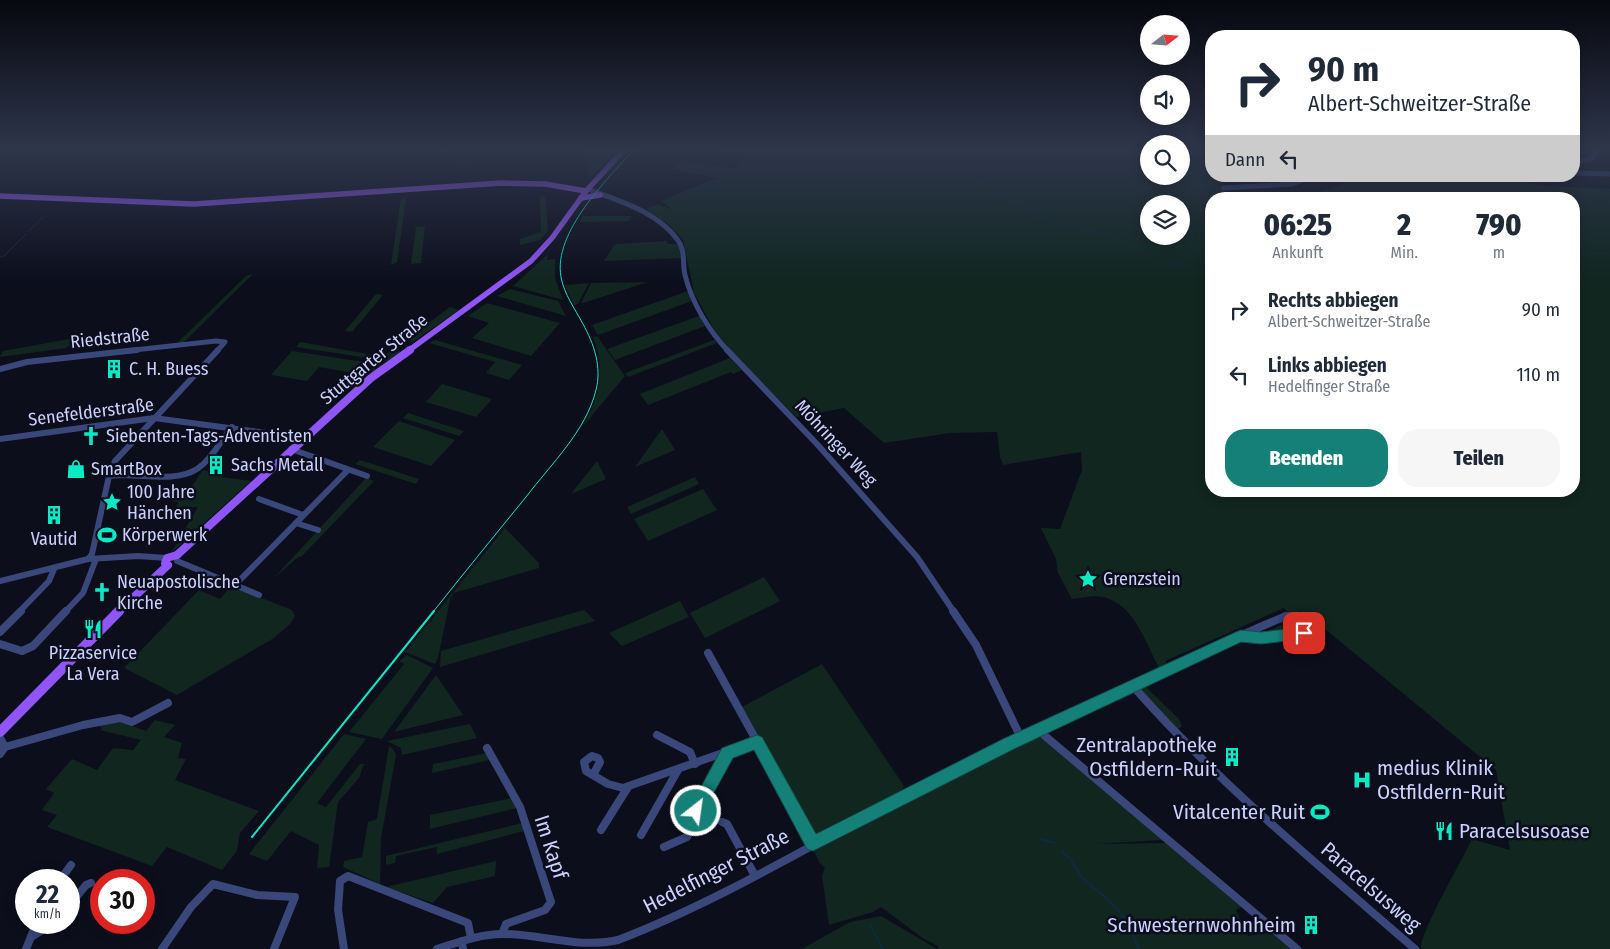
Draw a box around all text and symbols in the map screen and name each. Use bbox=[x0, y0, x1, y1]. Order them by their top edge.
north arrow bbox=[1140, 15, 1190, 65]
map controls bbox=[1140, 15, 1190, 245]
text: 90 m bbox=[1308, 48, 1379, 90]
icon: right bbox=[1225, 50, 1290, 115]
button: sound bbox=[1140, 75, 1190, 125]
text: Albert-Schweitzer-Straße bbox=[1308, 90, 1531, 117]
button: search bbox=[1140, 135, 1190, 185]
icon: left bbox=[1275, 145, 1303, 173]
text: Dann bbox=[1225, 148, 1265, 171]
button: layers bbox=[1140, 195, 1190, 245]
text: 06:25 bbox=[1263, 207, 1332, 243]
text: 2 bbox=[1397, 207, 1411, 243]
text: 790 bbox=[1476, 207, 1522, 243]
text: Ankunft bbox=[1272, 243, 1323, 262]
text: Min. bbox=[1391, 243, 1418, 262]
text: m bbox=[1493, 243, 1505, 262]
text: Rechts abbiegen bbox=[1268, 289, 1398, 312]
icon: right bbox=[1225, 296, 1253, 324]
text: 90 m bbox=[1522, 298, 1560, 321]
street label: Stuttgarter Straße bbox=[316, 309, 432, 409]
text: Albert-Schweitzer-Straße bbox=[1268, 312, 1430, 331]
street label: Riedstraße bbox=[69, 323, 151, 353]
text: Links abbiegen bbox=[1268, 354, 1387, 377]
building icon: C. H. Buess bbox=[103, 358, 125, 380]
place label: C. H. Buess bbox=[129, 358, 209, 380]
icon: left bbox=[1225, 361, 1253, 389]
text: 110 m bbox=[1516, 363, 1560, 386]
text: Hedelfinger Straße bbox=[1268, 377, 1390, 396]
street label: Senefelderstraße bbox=[27, 393, 155, 431]
street label: Möhringer Weg bbox=[790, 395, 882, 491]
church icon: Siebenten-Tags-Adventisten bbox=[80, 425, 102, 447]
place label: Siebenten-Tags-Adventisten bbox=[106, 425, 312, 447]
button: Beenden bbox=[1225, 429, 1388, 487]
button: Teilen bbox=[1398, 429, 1560, 487]
building icon: Sachs Metall bbox=[205, 454, 227, 476]
place label: Sachs Metall bbox=[231, 454, 324, 476]
shop icon: SmartBox bbox=[65, 458, 87, 480]
place label: SmartBox bbox=[91, 458, 162, 480]
place label: 100 Jahre Hänchen bbox=[127, 481, 195, 524]
place icon: 100 Jahre Hänchen bbox=[101, 491, 123, 513]
building icon: Vautid bbox=[43, 504, 65, 526]
sports icon: Körperwerk bbox=[96, 524, 118, 546]
place label: Körperwerk bbox=[122, 524, 208, 546]
place label: Vautid bbox=[31, 528, 77, 550]
place icon: Grenzstein bbox=[1077, 568, 1099, 590]
place label: Grenzstein bbox=[1103, 568, 1181, 590]
place label: Neuapostolische Kirche bbox=[117, 571, 240, 614]
church icon: Neuapostolische Kirche bbox=[91, 581, 113, 603]
pin bbox=[1283, 612, 1325, 654]
restaurant icon: Pizzaservice La Vera bbox=[82, 618, 104, 640]
icon: arrive bbox=[1290, 619, 1318, 647]
place label: Pizzaservice La Vera bbox=[49, 642, 137, 685]
place label: Zentralapotheke Ostfildern-Ruit bbox=[1076, 732, 1217, 782]
building icon: Zentralapotheke Ostfildern-Ruit bbox=[1221, 746, 1243, 768]
place label: medius Klinik Ostfildern-Ruit bbox=[1377, 755, 1505, 805]
hospital icon: medius Klinik Ostfildern-Ruit bbox=[1351, 769, 1373, 791]
position arrow bbox=[669, 784, 721, 836]
place label: Vitalcenter Ruit bbox=[1173, 799, 1305, 825]
sports icon: Vitalcenter Ruit bbox=[1309, 801, 1331, 823]
street label: Im Kapf bbox=[529, 812, 574, 884]
place label: Paracelsusoase bbox=[1459, 818, 1590, 844]
restaurant icon: Paracelsusoase bbox=[1433, 820, 1455, 842]
street label: Hedelfinger Straße bbox=[639, 823, 793, 919]
street label: Paracelsusweg bbox=[1316, 836, 1427, 938]
speed limit sign: 30 bbox=[90, 869, 155, 934]
text: 22 bbox=[36, 880, 59, 910]
text: km/h bbox=[34, 907, 61, 921]
place label: Schwesternwohnheim bbox=[1107, 912, 1296, 938]
building icon: Schwesternwohnheim bbox=[1300, 914, 1322, 936]

